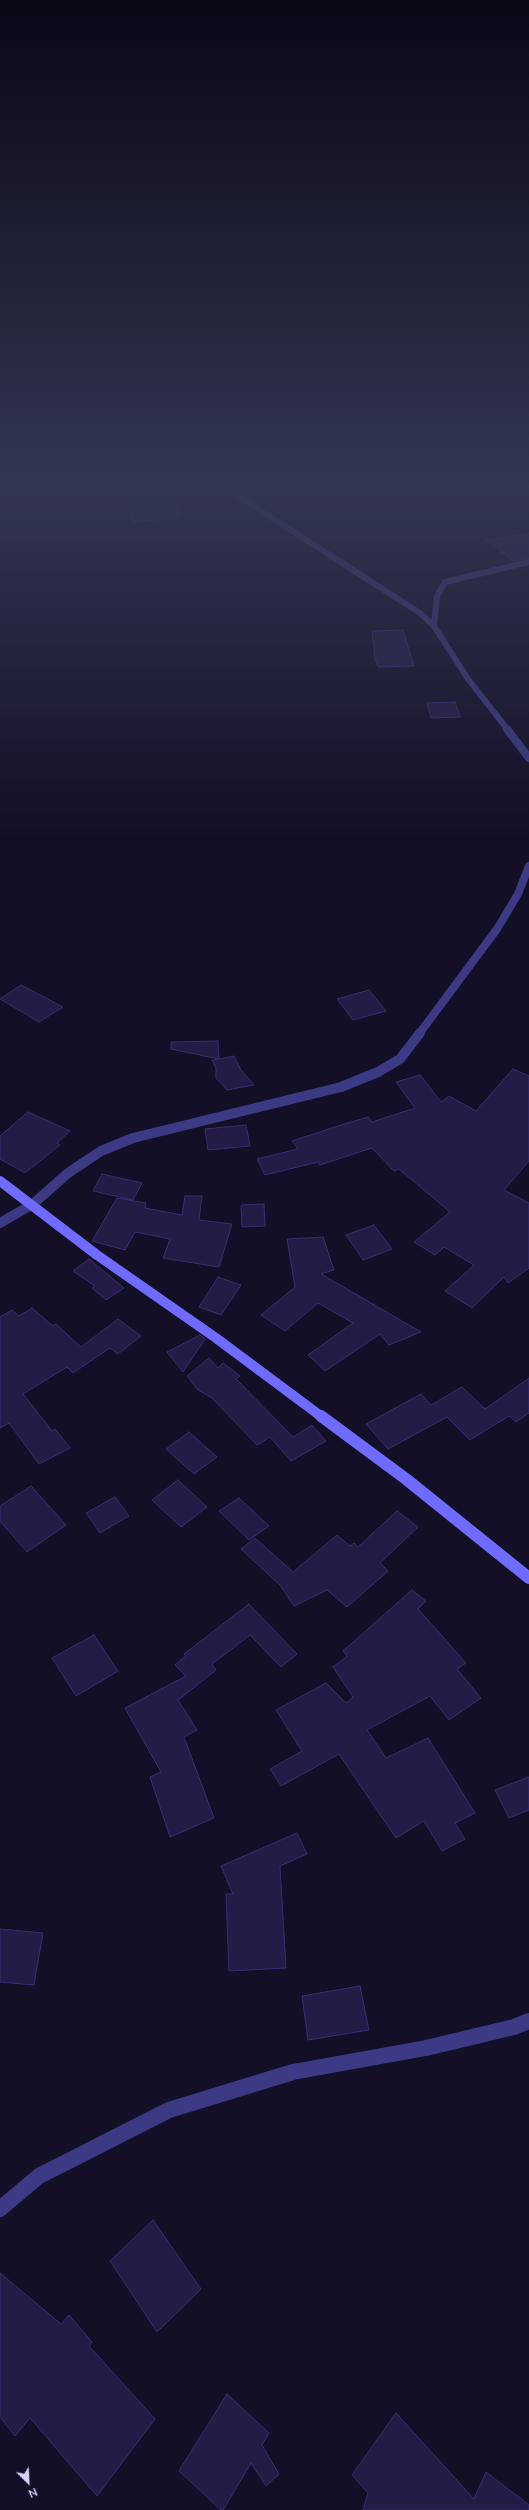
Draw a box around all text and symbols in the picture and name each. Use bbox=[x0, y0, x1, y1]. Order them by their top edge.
north arrow bbox=[8, 2462, 48, 2502]
text: N bbox=[26, 2485, 40, 2501]

